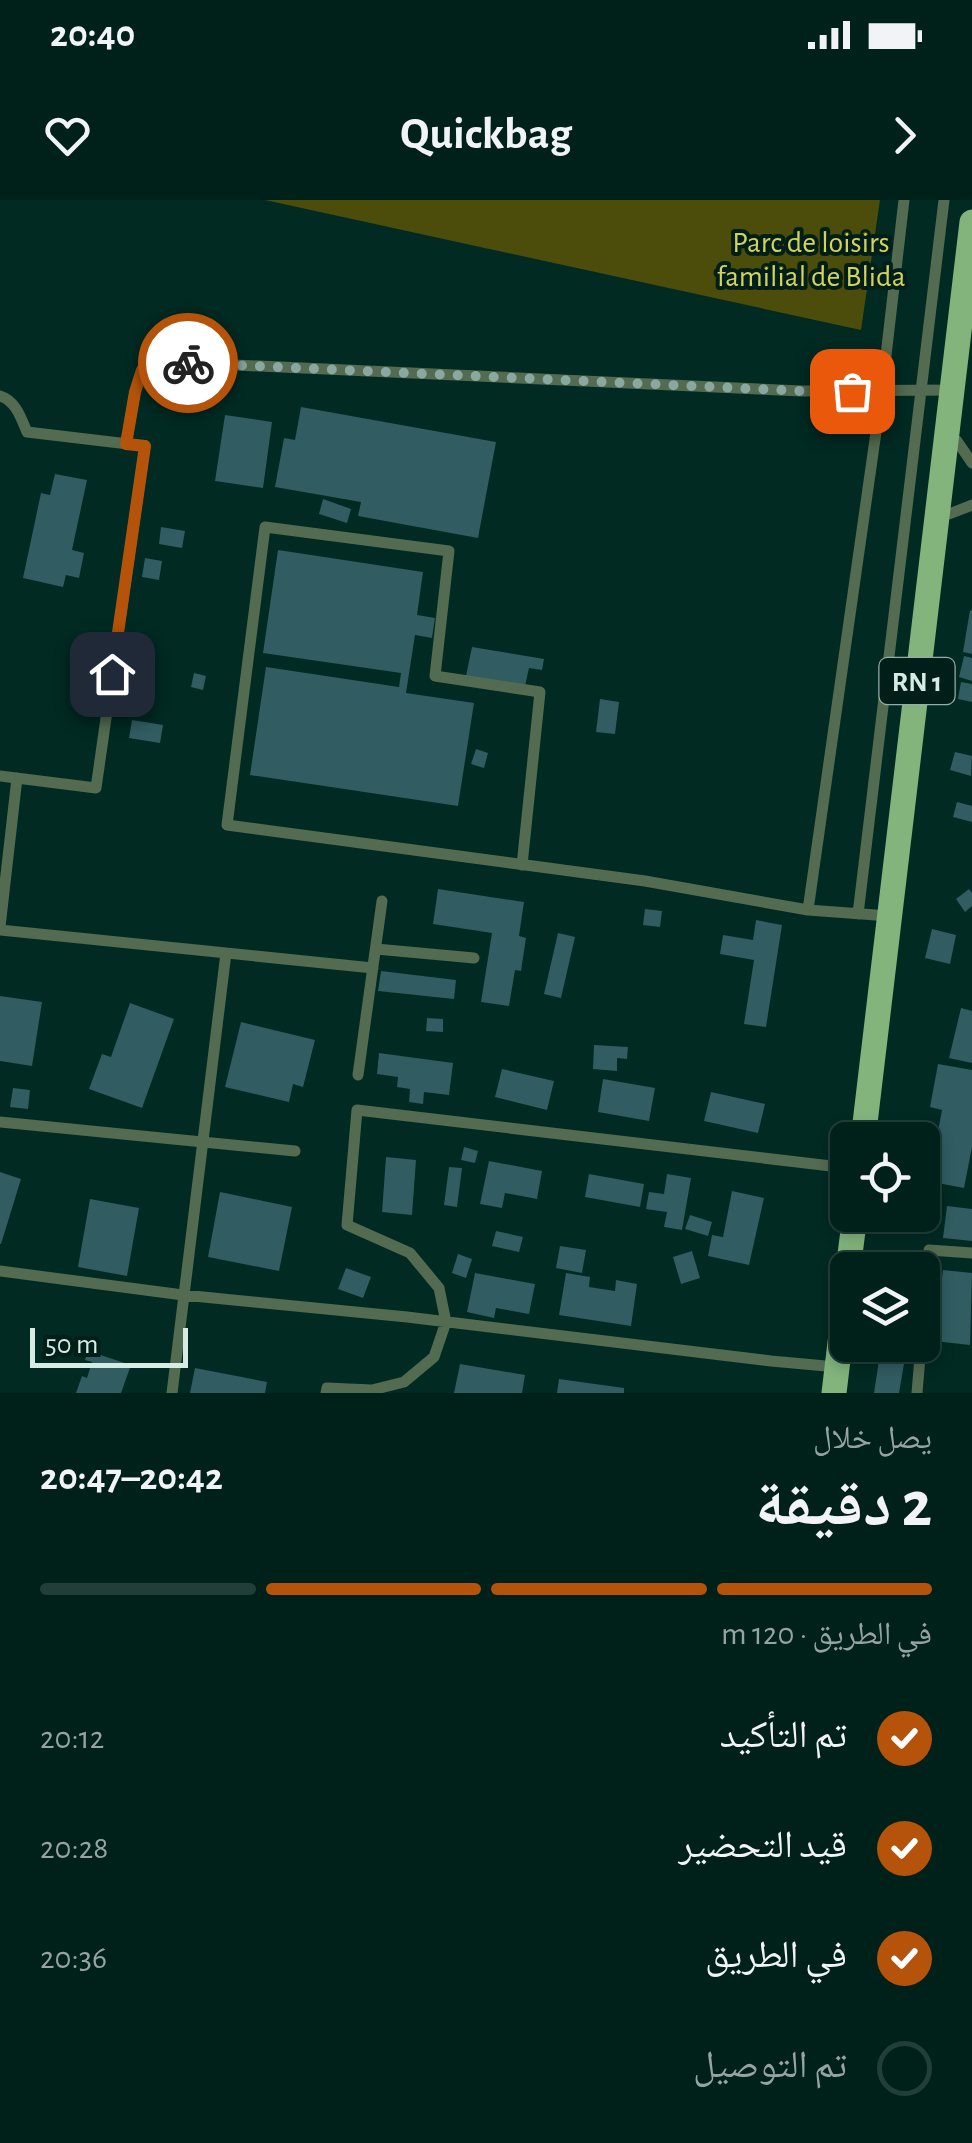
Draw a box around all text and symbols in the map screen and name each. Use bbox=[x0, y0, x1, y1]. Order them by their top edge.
text: 20:40 bbox=[50, 16, 135, 54]
icon: heart bbox=[40, 108, 95, 163]
icon: forward bbox=[877, 108, 932, 163]
text: Quickbag bbox=[400, 112, 572, 157]
park label: Parc de loisirs familial de Blida bbox=[717, 228, 906, 292]
courier bbox=[138, 313, 238, 413]
icon: bike bbox=[161, 336, 216, 391]
pin bbox=[810, 349, 895, 434]
icon: bag bbox=[825, 364, 880, 419]
pin bbox=[70, 632, 155, 717]
icon: home bbox=[85, 647, 140, 702]
road number: RN 1 bbox=[880, 658, 954, 704]
map controls bbox=[830, 1122, 940, 1362]
button: locate bbox=[830, 1122, 940, 1232]
button: layers bbox=[830, 1252, 940, 1362]
scale bar bbox=[30, 1323, 188, 1368]
text: 50 m bbox=[45, 1331, 99, 1359]
text: يصل خلال bbox=[813, 1422, 932, 1454]
text: 20:42–20:47 bbox=[40, 1459, 223, 1497]
text: 2 دقيقة bbox=[755, 1473, 932, 1538]
text: في الطريق · 120 m bbox=[721, 1618, 932, 1650]
icon: check bbox=[877, 1711, 932, 1766]
text: تم التأكيد bbox=[720, 1717, 847, 1755]
text: 20:12 bbox=[40, 1722, 104, 1754]
icon: check bbox=[877, 1821, 932, 1876]
text: قيد التحضير bbox=[678, 1827, 847, 1865]
text: 20:28 bbox=[40, 1832, 109, 1864]
icon: check bbox=[877, 1931, 932, 1986]
text: في الطريق bbox=[705, 1937, 847, 1975]
text: 20:36 bbox=[40, 1942, 107, 1974]
text: تم التوصيل bbox=[693, 2047, 847, 2085]

